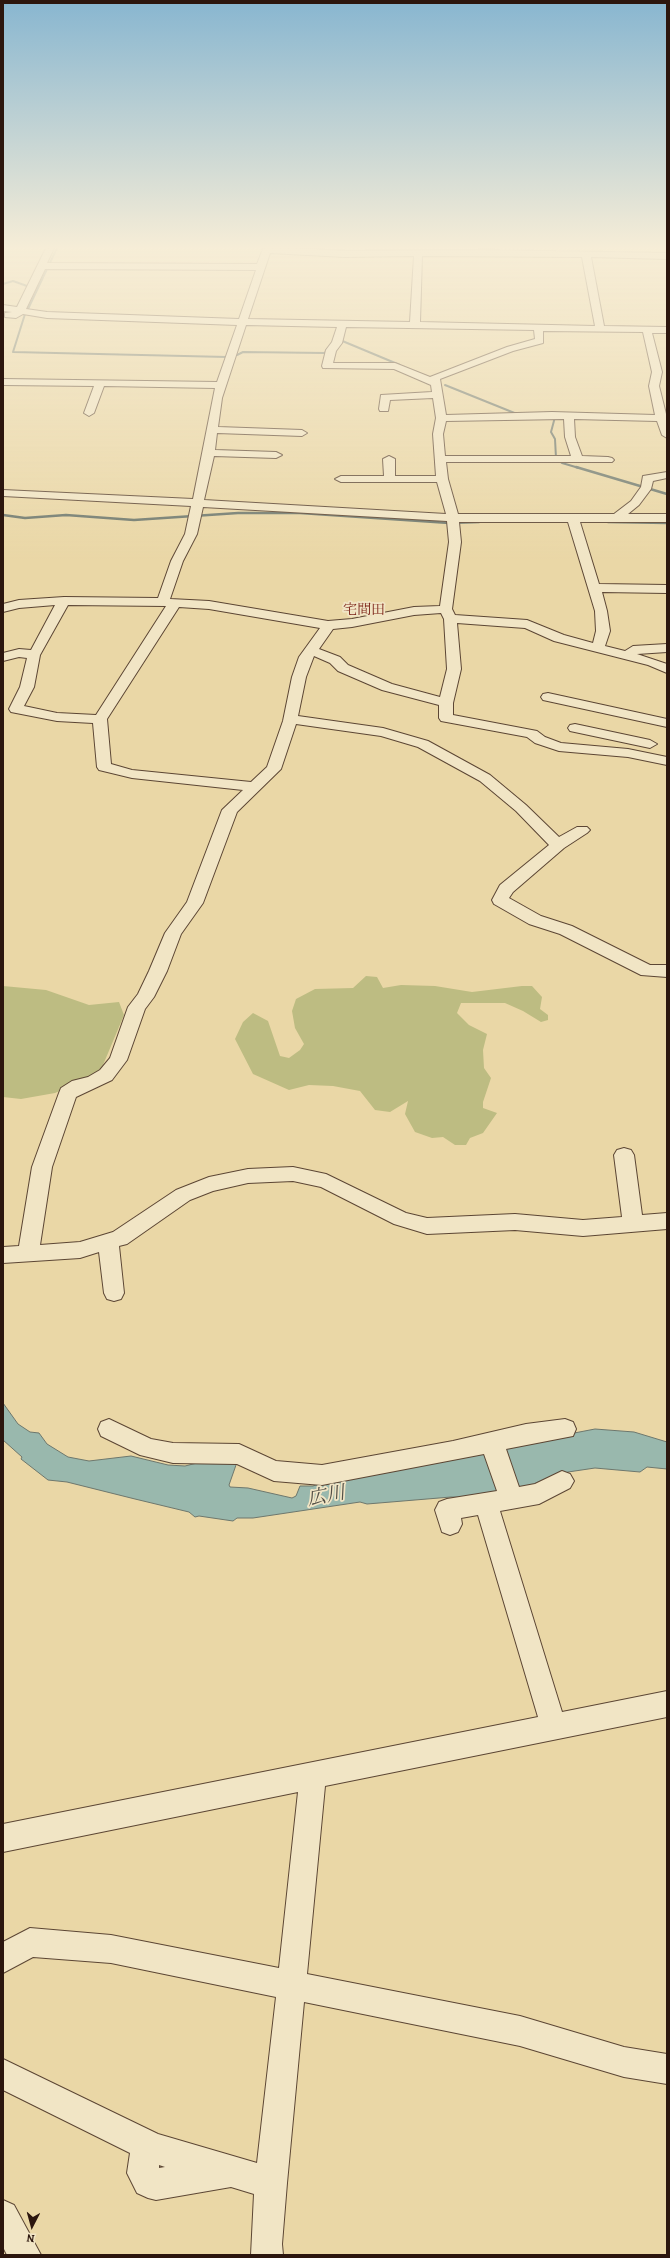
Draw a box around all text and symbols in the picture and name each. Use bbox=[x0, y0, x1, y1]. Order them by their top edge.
district label: 宅間田 bbox=[343, 603, 385, 619]
water label: 広川 bbox=[305, 1482, 347, 1512]
north arrow bbox=[12, 2206, 52, 2246]
text: N bbox=[26, 2231, 35, 2246]

